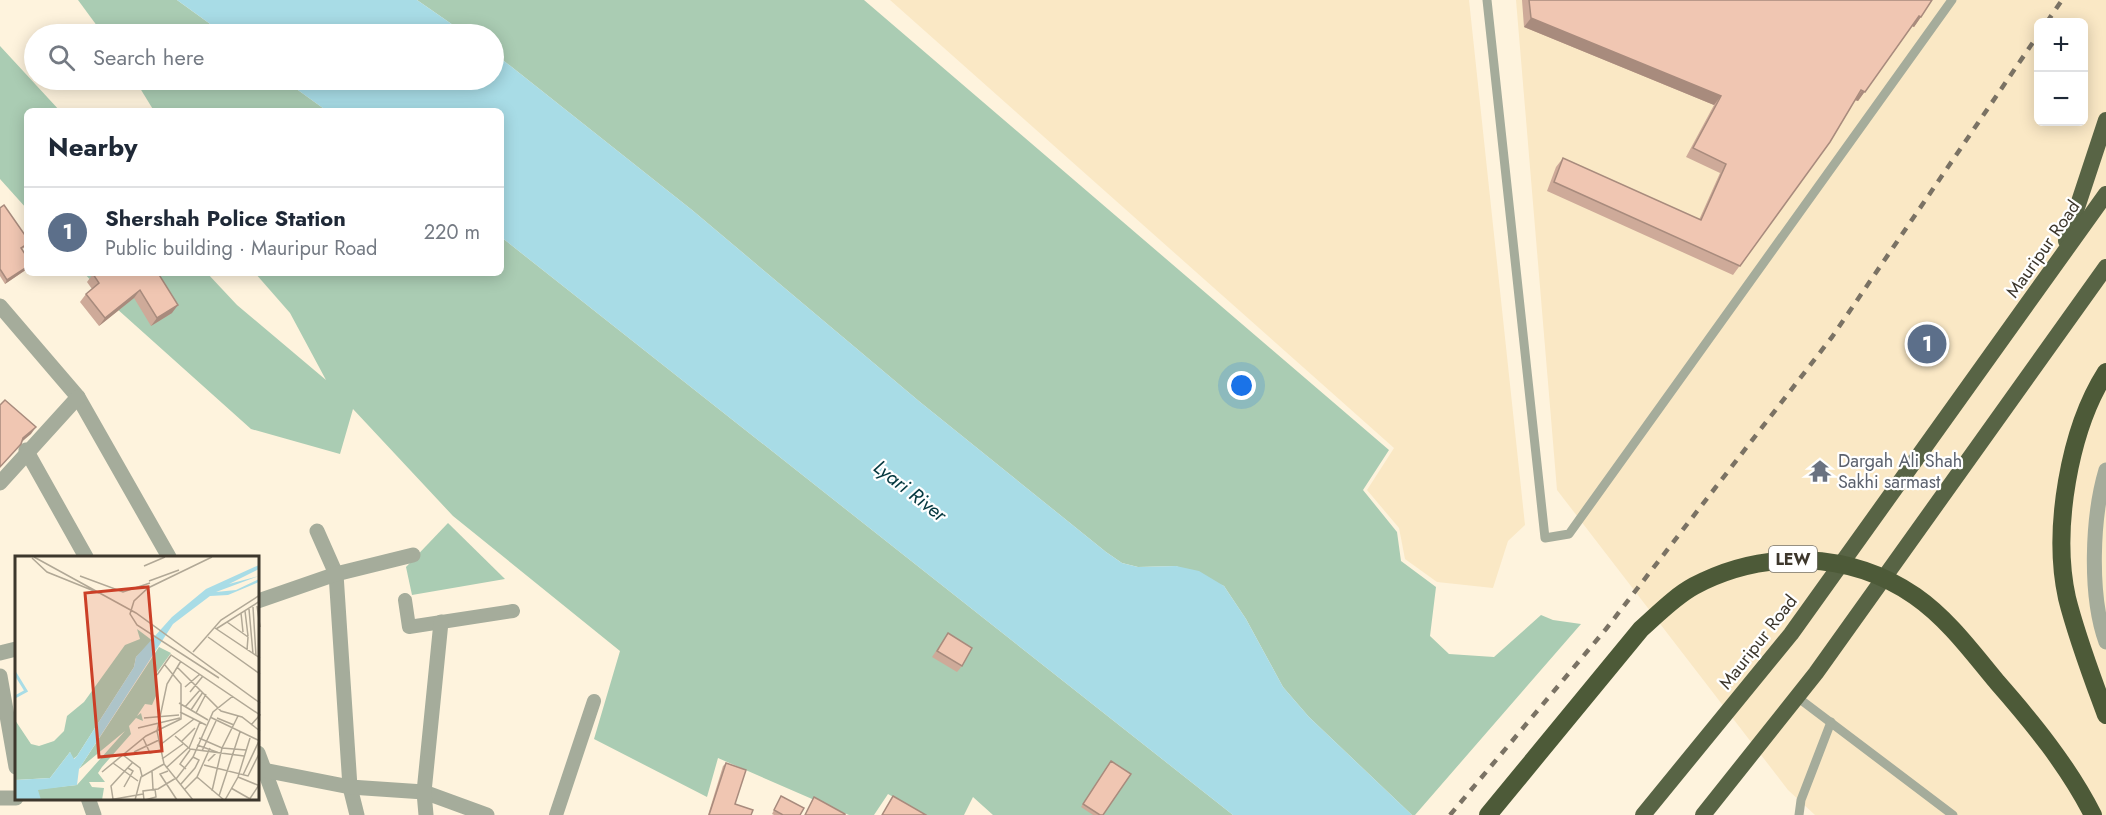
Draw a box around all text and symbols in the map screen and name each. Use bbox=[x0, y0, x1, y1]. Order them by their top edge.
map controls bbox=[2034, 18, 2088, 126]
button: + bbox=[2034, 18, 2088, 72]
search box bbox=[24, 24, 504, 90]
icon: search bbox=[45, 41, 78, 74]
text: Search here bbox=[93, 41, 204, 73]
button: − bbox=[2034, 72, 2088, 126]
text: Nearby bbox=[48, 128, 137, 166]
street label: Mauripur Road bbox=[2000, 195, 2086, 303]
text: Shershah Police Station bbox=[105, 202, 346, 234]
text: 1 bbox=[62, 218, 73, 247]
text: 220 m bbox=[424, 218, 480, 247]
text: Public building · Mauripur Road bbox=[105, 234, 377, 263]
pin: 1 bbox=[1908, 322, 1946, 366]
your location bbox=[1227, 371, 1256, 400]
place label: Dargah Ali Shah Sakhi sarmast bbox=[1838, 448, 1962, 495]
water label: Lyari River bbox=[867, 453, 954, 530]
temple icon: Dargah Ali Shah Sakhi sarmast bbox=[1807, 458, 1833, 484]
road number: LEW bbox=[1769, 546, 1817, 572]
inset map bbox=[15, 556, 260, 800]
street label: Mauripur Road bbox=[1713, 589, 1803, 695]

